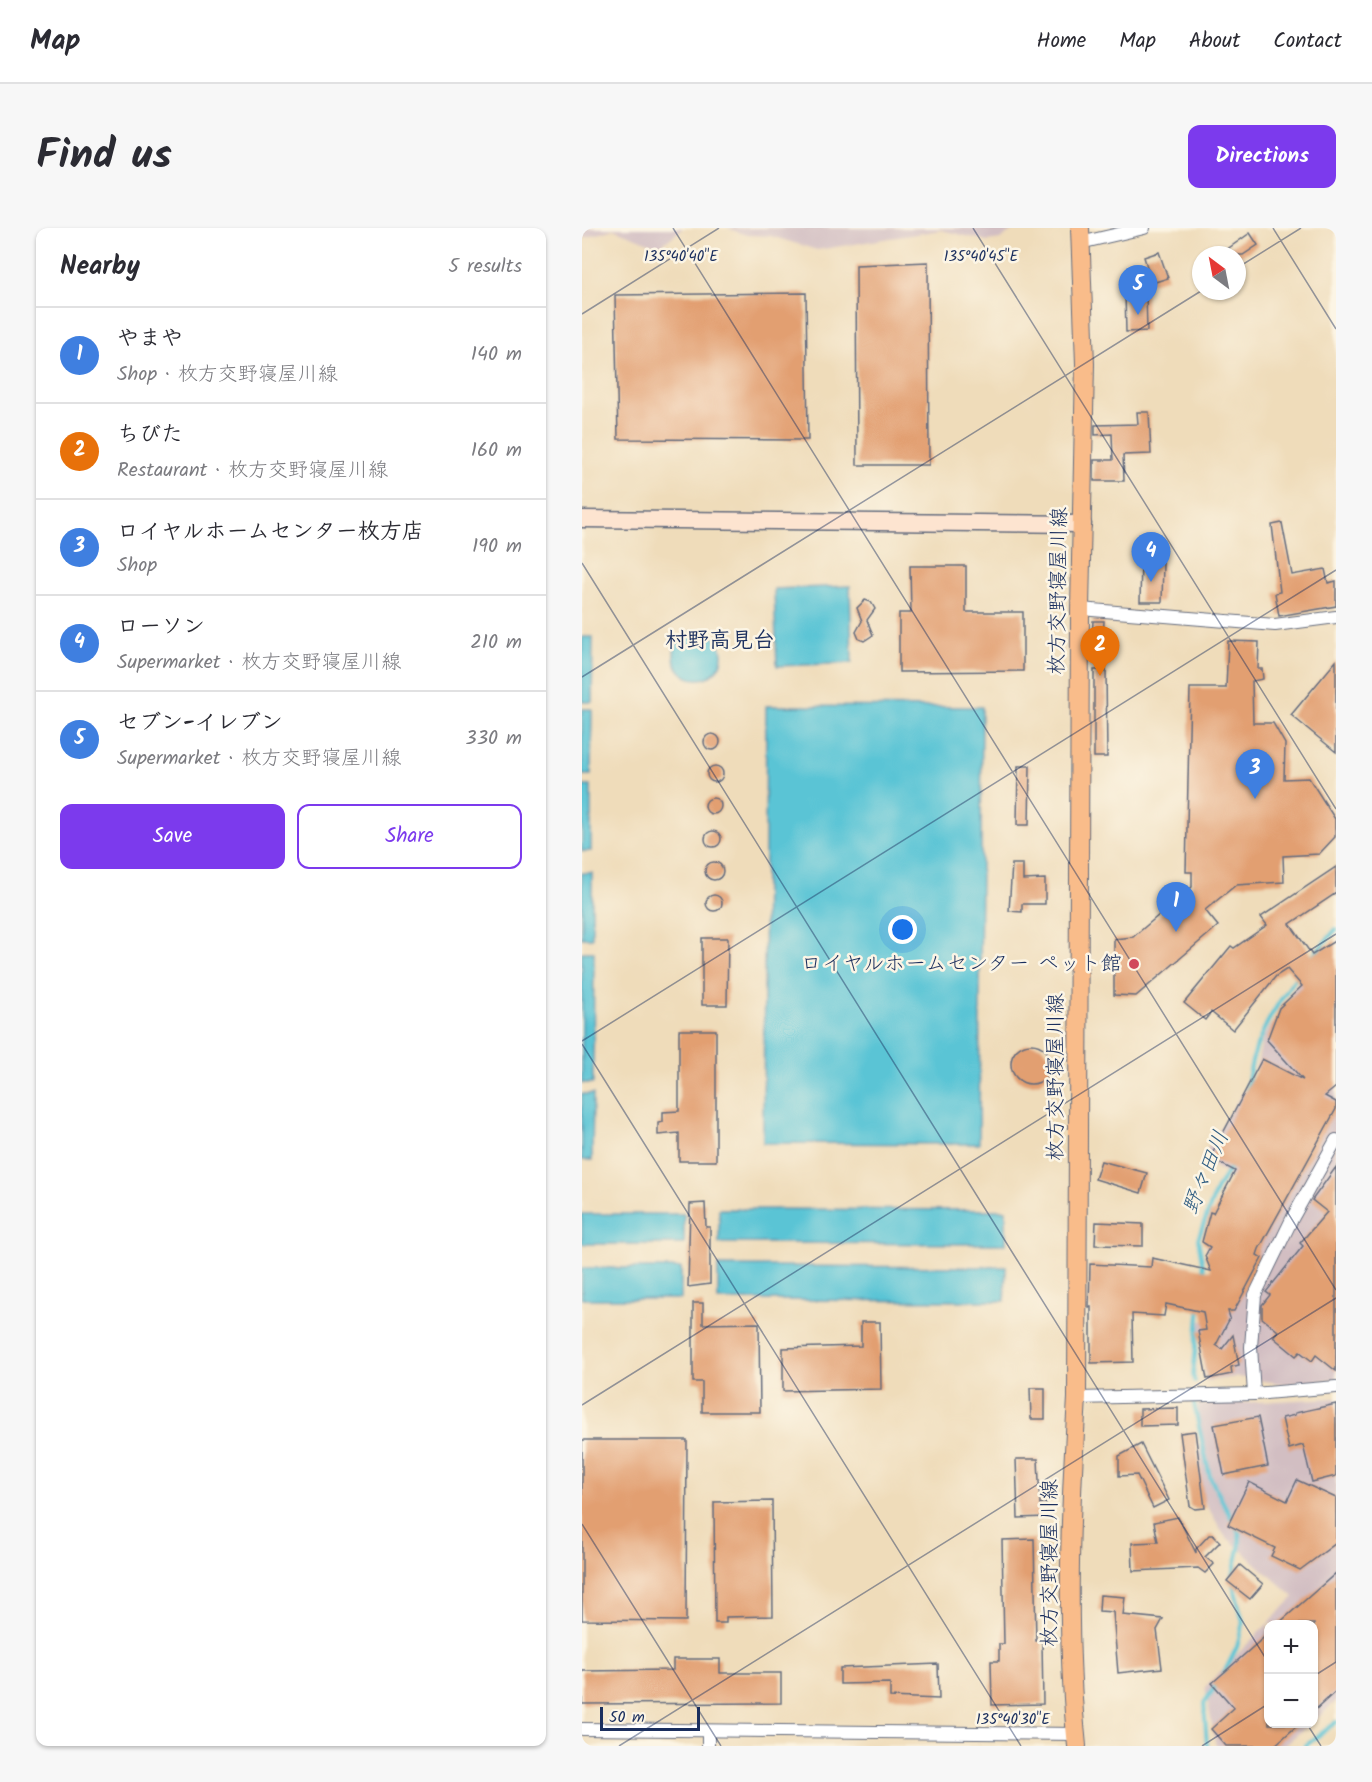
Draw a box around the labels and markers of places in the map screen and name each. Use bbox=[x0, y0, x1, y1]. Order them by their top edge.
pin: 5 bbox=[1118, 266, 1158, 315]
pin: 4 bbox=[1132, 532, 1170, 582]
pin: 2 bbox=[1080, 626, 1120, 676]
pin: 3 bbox=[1236, 750, 1274, 799]
pin: 1 bbox=[1156, 882, 1196, 932]
place label: ロイヤルホームセンター ペット館 bbox=[801, 948, 1122, 981]
marker: ロイヤルホームセンター ペット館 bbox=[1127, 957, 1141, 971]

